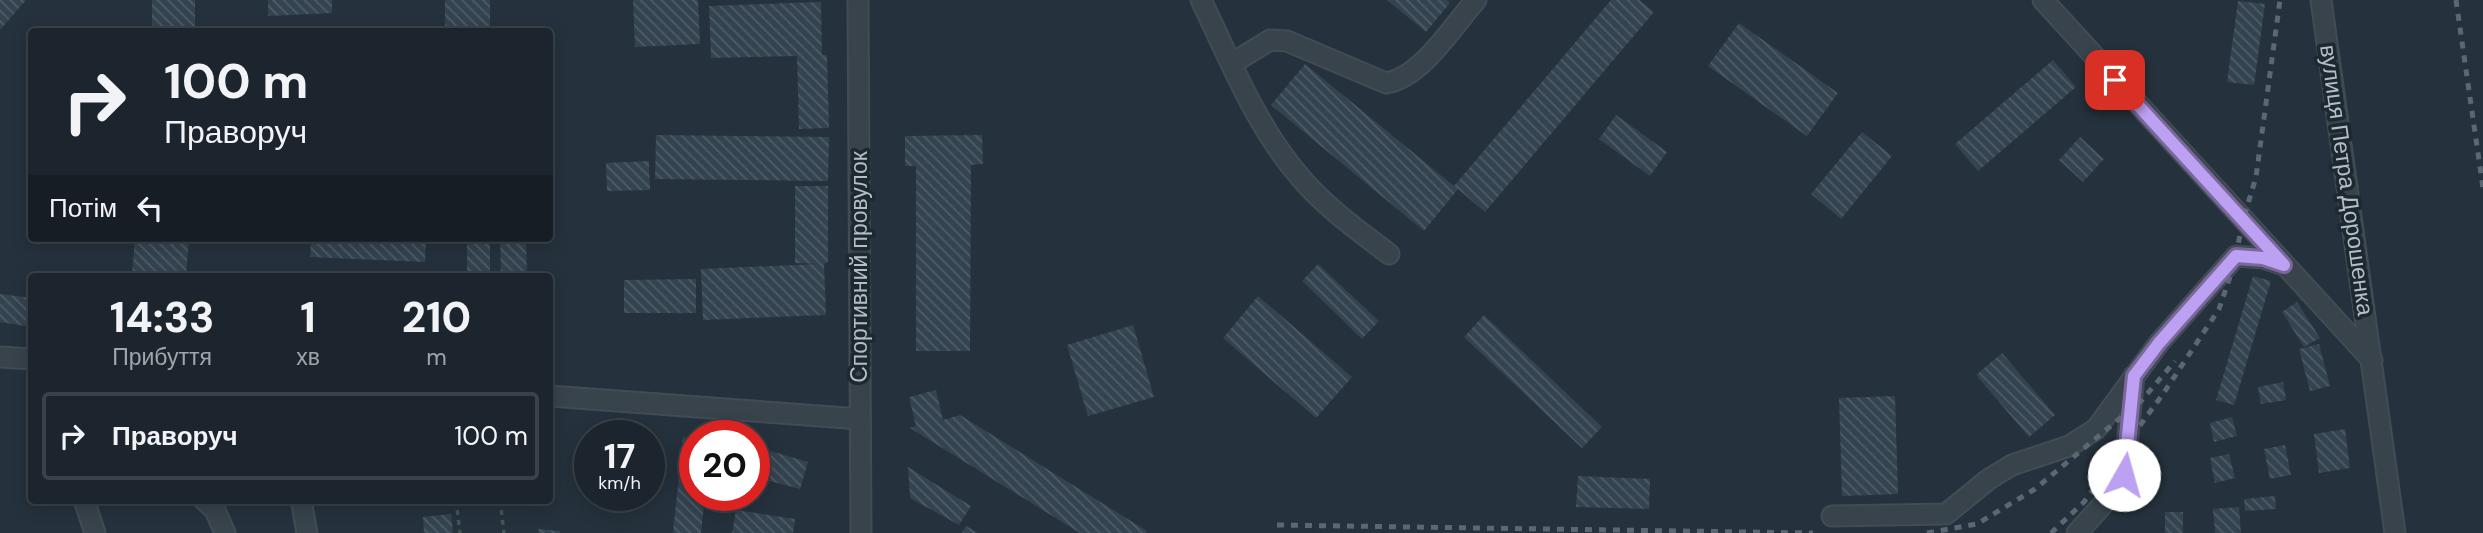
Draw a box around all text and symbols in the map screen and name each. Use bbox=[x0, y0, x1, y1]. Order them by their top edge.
street label: вулиця Петра Дорошенка bbox=[2313, 43, 2381, 317]
text: 100 m bbox=[164, 49, 308, 113]
pin bbox=[2085, 50, 2145, 110]
icon: right bbox=[49, 56, 140, 147]
icon: arrive bbox=[2096, 61, 2134, 99]
text: Праворуч bbox=[164, 111, 307, 153]
street label: Спортивний провулок bbox=[844, 150, 874, 383]
icon: left bbox=[131, 189, 169, 227]
text: Потім bbox=[49, 191, 117, 225]
text: 14:33 bbox=[110, 290, 214, 345]
text: 1 bbox=[300, 290, 316, 345]
text: 210 bbox=[402, 290, 471, 345]
text: Прибуття bbox=[112, 342, 212, 372]
text: хв bbox=[296, 342, 320, 372]
text: m bbox=[426, 342, 447, 372]
icon: right bbox=[53, 417, 91, 455]
text: Праворуч bbox=[112, 419, 238, 453]
text: 100 m bbox=[454, 419, 528, 453]
speed limit sign: 20 bbox=[679, 420, 770, 511]
text: 17 bbox=[604, 433, 635, 479]
position arrow bbox=[2087, 438, 2161, 512]
text: km/h bbox=[598, 471, 641, 495]

